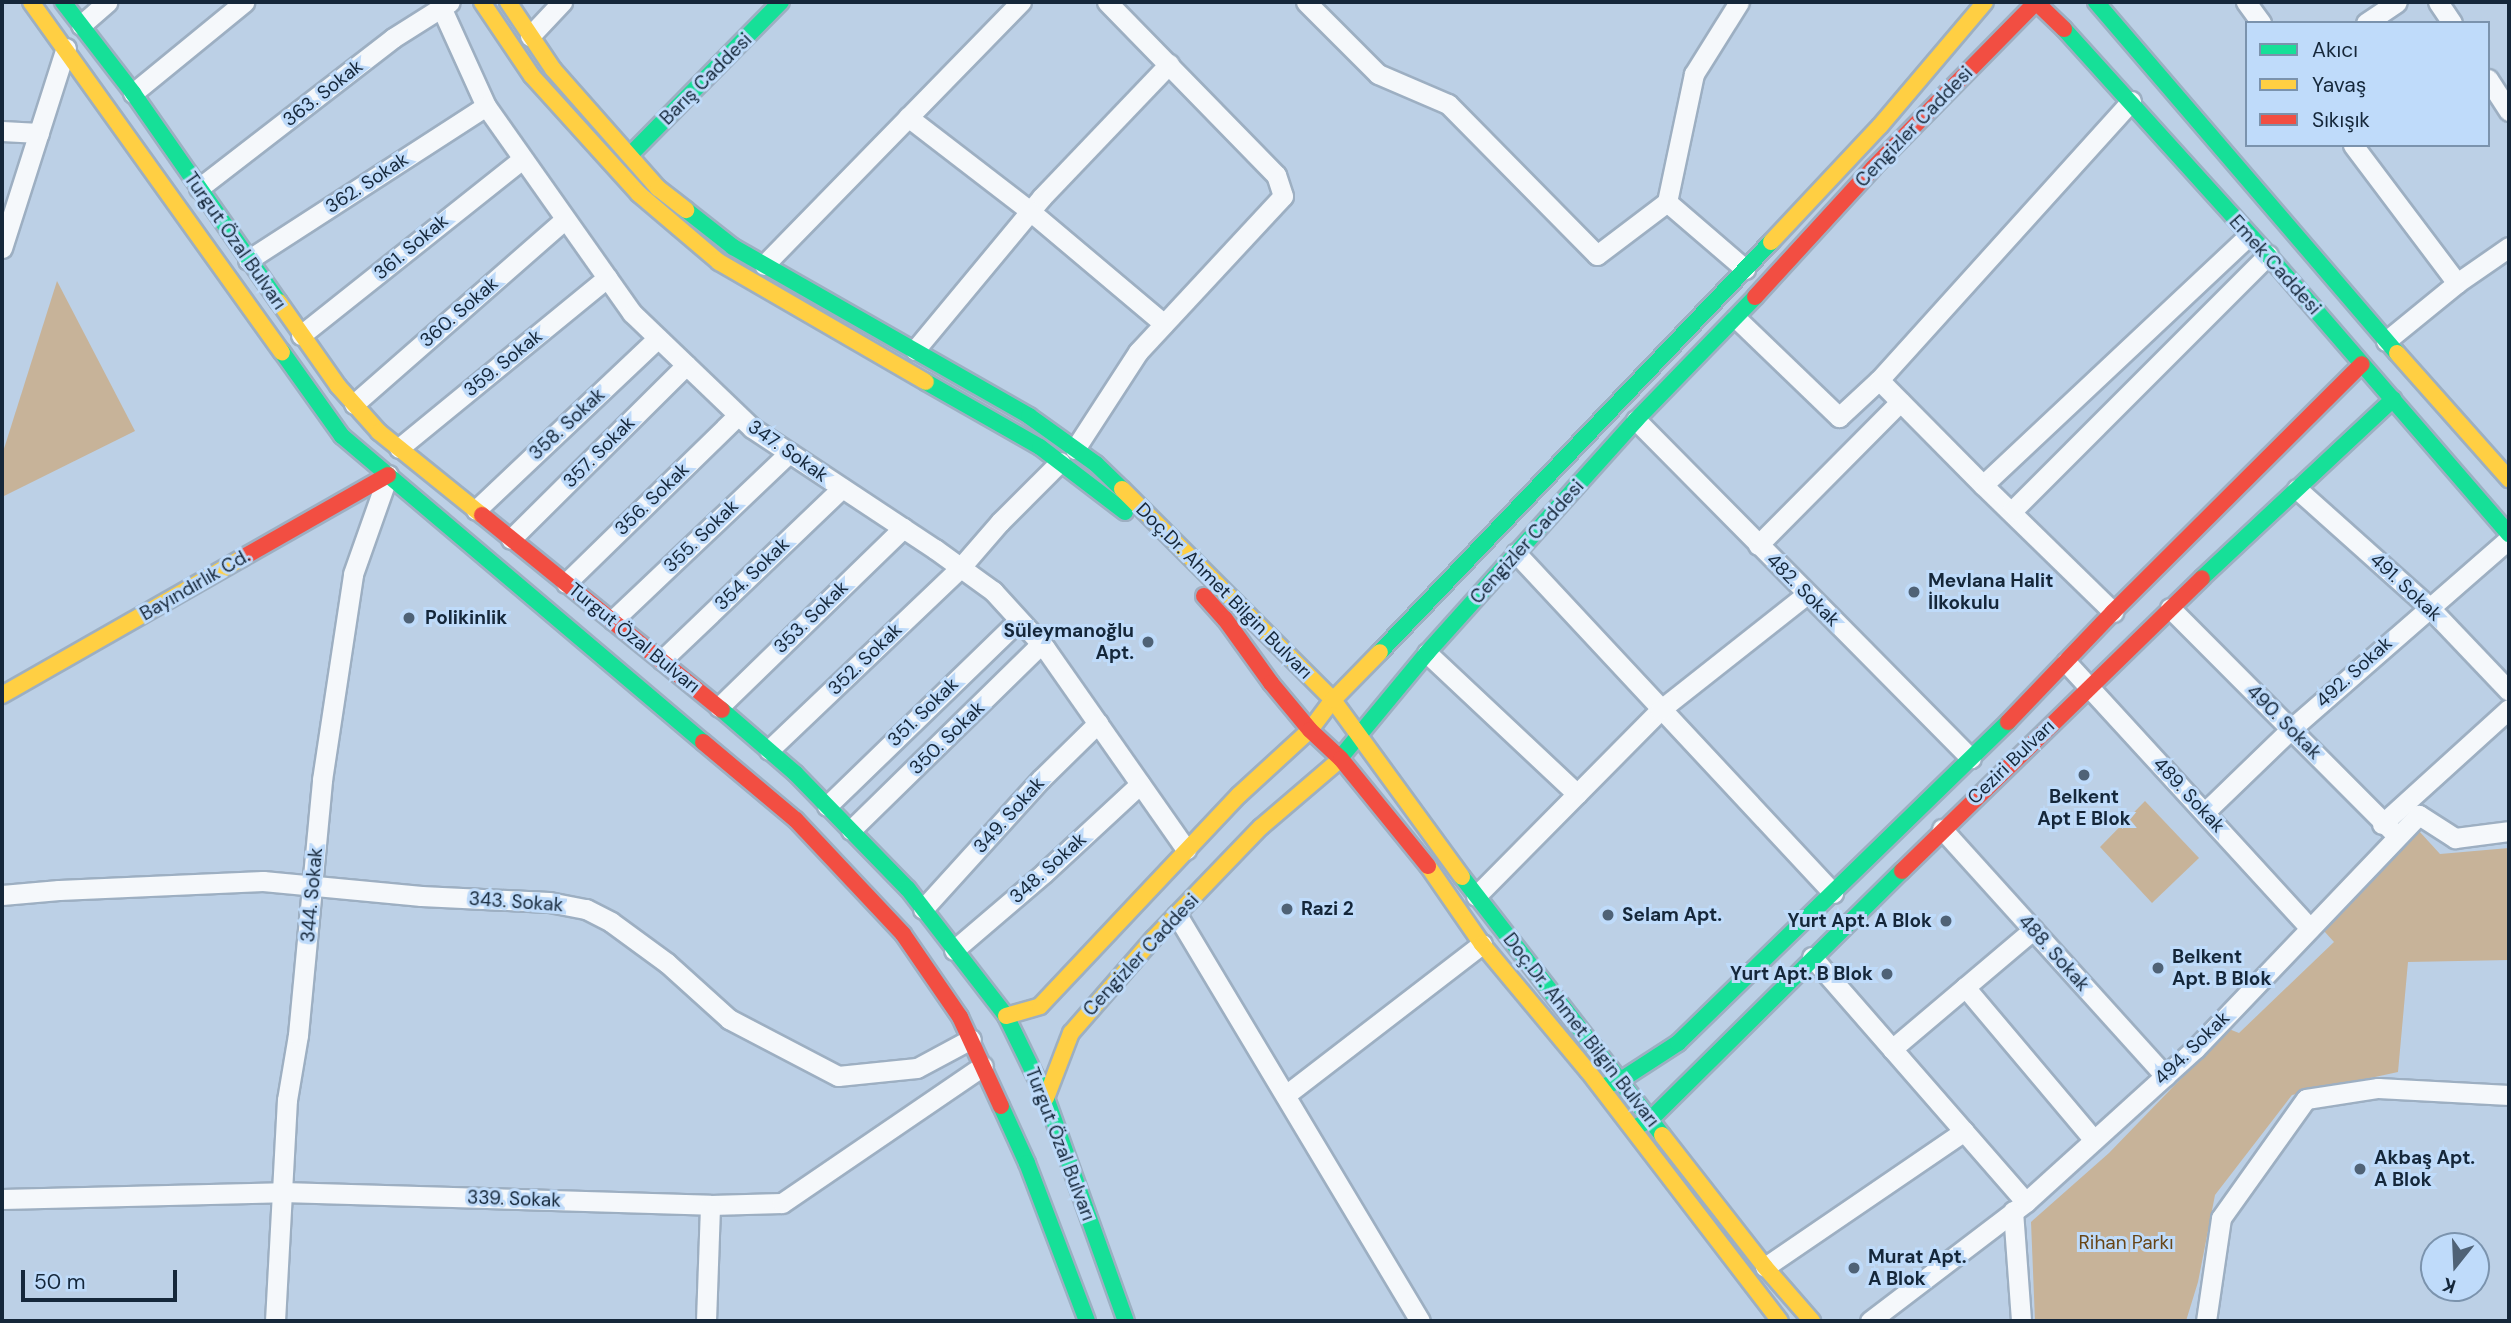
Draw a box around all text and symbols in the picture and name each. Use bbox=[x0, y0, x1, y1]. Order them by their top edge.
legend bbox=[2245, 21, 2490, 147]
street label: Barış Caddesi bbox=[655, 28, 757, 130]
text: Akıcı bbox=[2312, 36, 2358, 64]
street label: 363. Sokak bbox=[279, 55, 367, 131]
street label: Cengizler Caddesi bbox=[1851, 62, 1977, 192]
text: Yavaş bbox=[2312, 71, 2366, 99]
text: Sıkışık bbox=[2312, 106, 2370, 134]
street label: 362. Sokak bbox=[321, 148, 413, 218]
street label: Turgut Özal Bulvarı bbox=[179, 168, 291, 314]
street label: 361. Sokak bbox=[369, 209, 453, 285]
street label: Emek Caddesi bbox=[2224, 211, 2326, 319]
street label: 360. Sokak bbox=[415, 272, 503, 352]
street label: 359. Sokak bbox=[459, 325, 547, 401]
street label: 358. Sokak bbox=[525, 383, 609, 465]
street label: 357. Sokak bbox=[558, 411, 640, 493]
street label: 347. Sokak bbox=[744, 415, 832, 487]
street label: 356. Sokak bbox=[610, 458, 694, 540]
street label: Cengizler Caddesi bbox=[1465, 475, 1589, 609]
street label: 355. Sokak bbox=[659, 495, 743, 577]
street label: Doç.Dr. Ahmet Bilgin Bulvarı bbox=[1131, 498, 1317, 684]
street label: 354. Sokak bbox=[710, 533, 794, 615]
street label: Bayındırlık Cd. bbox=[136, 544, 254, 626]
street label: 491. Sokak bbox=[2365, 548, 2447, 626]
street label: 482. Sokak bbox=[1762, 549, 1844, 631]
place label: Mevlana Halit İlkokulu bbox=[1928, 570, 2053, 614]
street label: 353. Sokak bbox=[769, 576, 853, 658]
street label: Turgut Özal Bulvarı bbox=[564, 578, 704, 698]
marker: Mevlana Halit İlkokulu bbox=[1906, 584, 1922, 600]
place label: Polikinlik bbox=[425, 607, 507, 629]
marker: Polikinlik bbox=[399, 608, 419, 628]
street label: 352. Sokak bbox=[823, 618, 907, 700]
place label: Süleymanoğlu Apt. bbox=[1003, 620, 1134, 664]
street label: 492. Sokak bbox=[2311, 632, 2397, 712]
marker: Süleymanoğlu Apt. bbox=[1140, 634, 1156, 650]
street label: 351. Sokak bbox=[883, 673, 963, 751]
street label: 490. Sokak bbox=[2242, 680, 2326, 764]
street label: 350. Sokak bbox=[905, 697, 989, 779]
street label: Ceziri Bulvarı bbox=[1963, 715, 2059, 809]
street label: 489. Sokak bbox=[2148, 753, 2230, 837]
marker: Belkent Apt E Blok bbox=[2076, 767, 2092, 783]
street label: 349. Sokak bbox=[969, 772, 1049, 858]
place label: Belkent Apt E Blok bbox=[2037, 786, 2131, 830]
street label: 348. Sokak bbox=[1005, 828, 1091, 908]
street label: 344. Sokak bbox=[297, 847, 327, 943]
street label: 343. Sokak bbox=[468, 887, 564, 917]
street label: Cengizler Caddesi bbox=[1078, 889, 1204, 1021]
place label: Razi 2 bbox=[1301, 898, 1354, 920]
marker: Razi 2 bbox=[1279, 901, 1295, 917]
place label: Selam Apt. bbox=[1622, 904, 1722, 926]
marker: Selam Apt. bbox=[1600, 907, 1616, 923]
place label: Yurt Apt. A Blok bbox=[1788, 910, 1932, 932]
street label: 488. Sokak bbox=[2014, 910, 2094, 996]
marker: Yurt Apt. A Blok bbox=[1938, 913, 1954, 929]
street label: Doç.Dr. Ahmet Bilgin Bulvarı bbox=[1498, 929, 1664, 1131]
place label: Belkent Apt. B Blok bbox=[2172, 946, 2271, 990]
marker: Belkent Apt. B Blok bbox=[2150, 960, 2166, 976]
place label: Yurt Apt. B Blok bbox=[1730, 963, 1873, 985]
marker: Yurt Apt. B Blok bbox=[1879, 966, 1895, 982]
street label: 494. Sokak bbox=[2150, 1007, 2234, 1089]
street label: Turgut Özal Bulvarı bbox=[1020, 1064, 1100, 1224]
place label: Akbaş Apt. A Blok bbox=[2374, 1147, 2475, 1191]
marker: Akbaş Apt. A Blok bbox=[2352, 1161, 2368, 1177]
street label: 339. Sokak bbox=[467, 1186, 561, 1212]
park label: Rihan Parkı bbox=[2079, 1232, 2173, 1254]
north arrow bbox=[2420, 1232, 2490, 1302]
place label: Murat Apt. A Blok bbox=[1868, 1246, 1967, 1290]
scale bar bbox=[24, 1256, 180, 1300]
marker: Murat Apt. A Blok bbox=[1846, 1260, 1862, 1276]
text: 50 m bbox=[34, 1268, 85, 1296]
text: K bbox=[2439, 1272, 2459, 1299]

